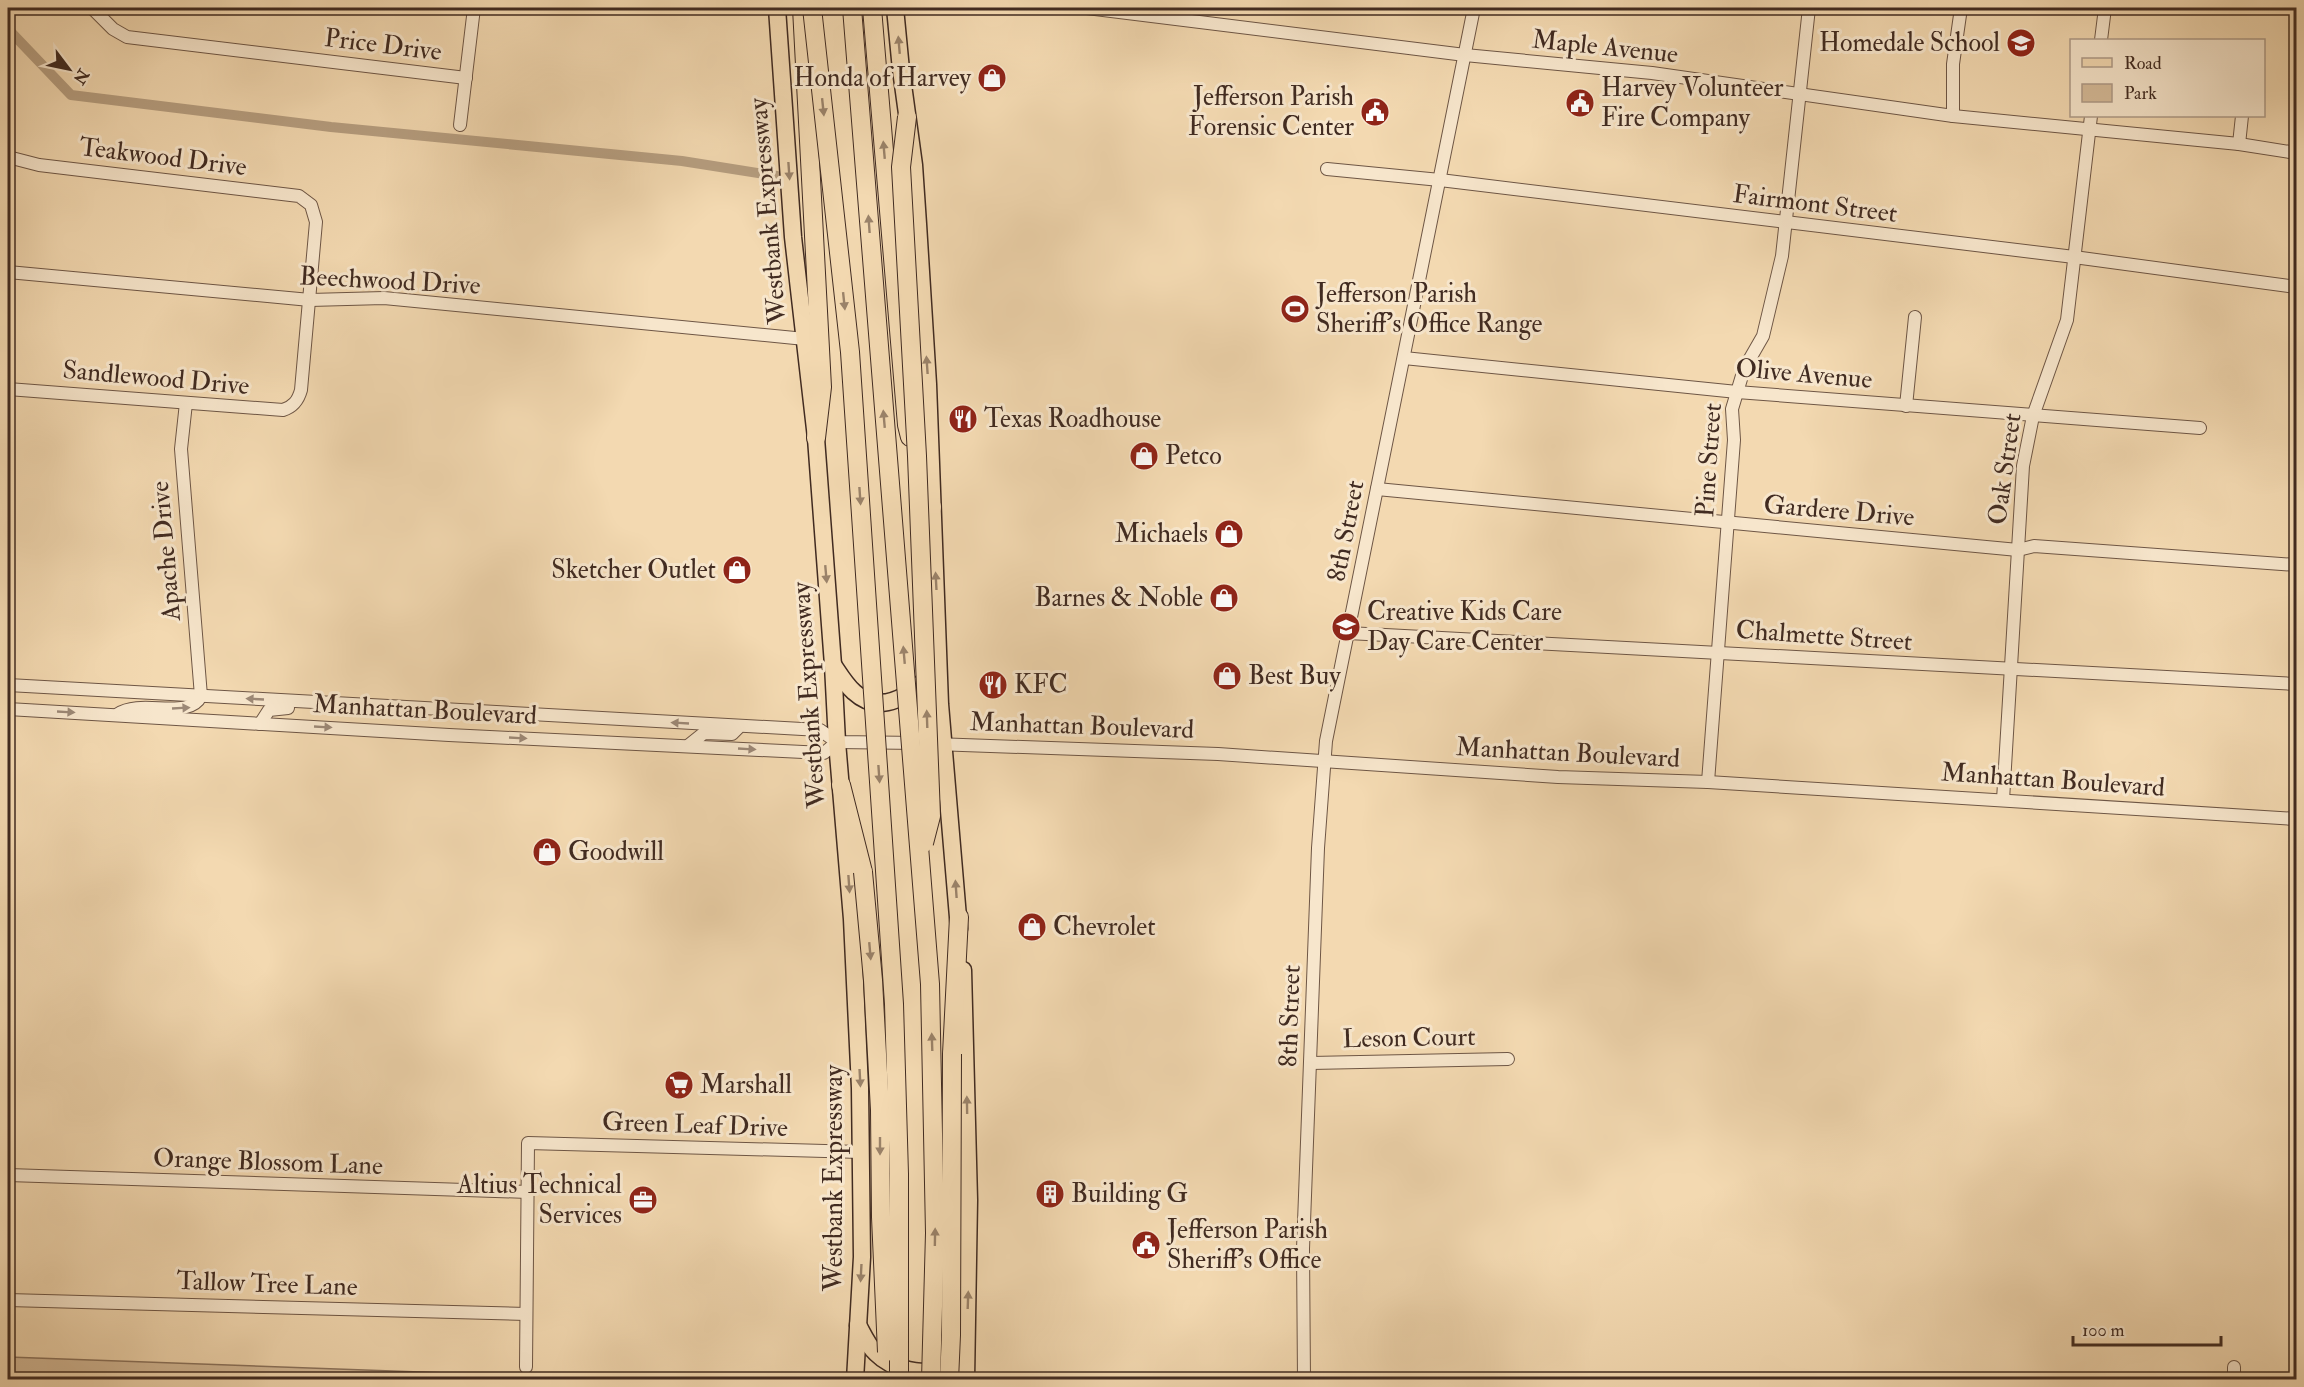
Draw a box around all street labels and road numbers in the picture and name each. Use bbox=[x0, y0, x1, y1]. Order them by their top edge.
street label: Price Drive bbox=[323, 22, 444, 68]
street label: Maple Avenue bbox=[1530, 23, 1680, 72]
street label: Westbank Expressway bbox=[742, 96, 795, 326]
street label: Teakwood Drive bbox=[77, 131, 249, 183]
street label: Fairmont Street bbox=[1731, 178, 1899, 230]
street label: Beechwood Drive bbox=[299, 260, 481, 302]
street label: Olive Avenue bbox=[1734, 352, 1874, 396]
street label: Sandlewood Drive bbox=[61, 354, 251, 402]
street label: Pine Street bbox=[1689, 402, 1729, 518]
street label: Oak Street bbox=[1981, 411, 2029, 527]
street label: 8th Street bbox=[1321, 478, 1371, 584]
street label: Apache Drive bbox=[144, 479, 189, 623]
street label: Gardere Drive bbox=[1762, 488, 1916, 534]
street label: Westbank Expressway bbox=[785, 580, 834, 810]
street label: Chalmette Street bbox=[1735, 614, 1913, 658]
street label: Manhattan Boulevard bbox=[312, 688, 538, 732]
street label: Manhattan Boulevard bbox=[969, 706, 1195, 746]
street label: Manhattan Boulevard bbox=[1455, 731, 1681, 775]
street label: Manhattan Boulevard bbox=[1940, 756, 2166, 804]
street label: 8th Street bbox=[1272, 964, 1308, 1068]
street label: Leson Court bbox=[1342, 1021, 1476, 1055]
street label: Westbank Expressway bbox=[818, 1064, 851, 1292]
street label: Green Leaf Drive bbox=[602, 1106, 789, 1144]
street label: Orange Blossom Lane bbox=[153, 1142, 384, 1182]
street label: Tallow Tree Lane bbox=[176, 1265, 358, 1303]

